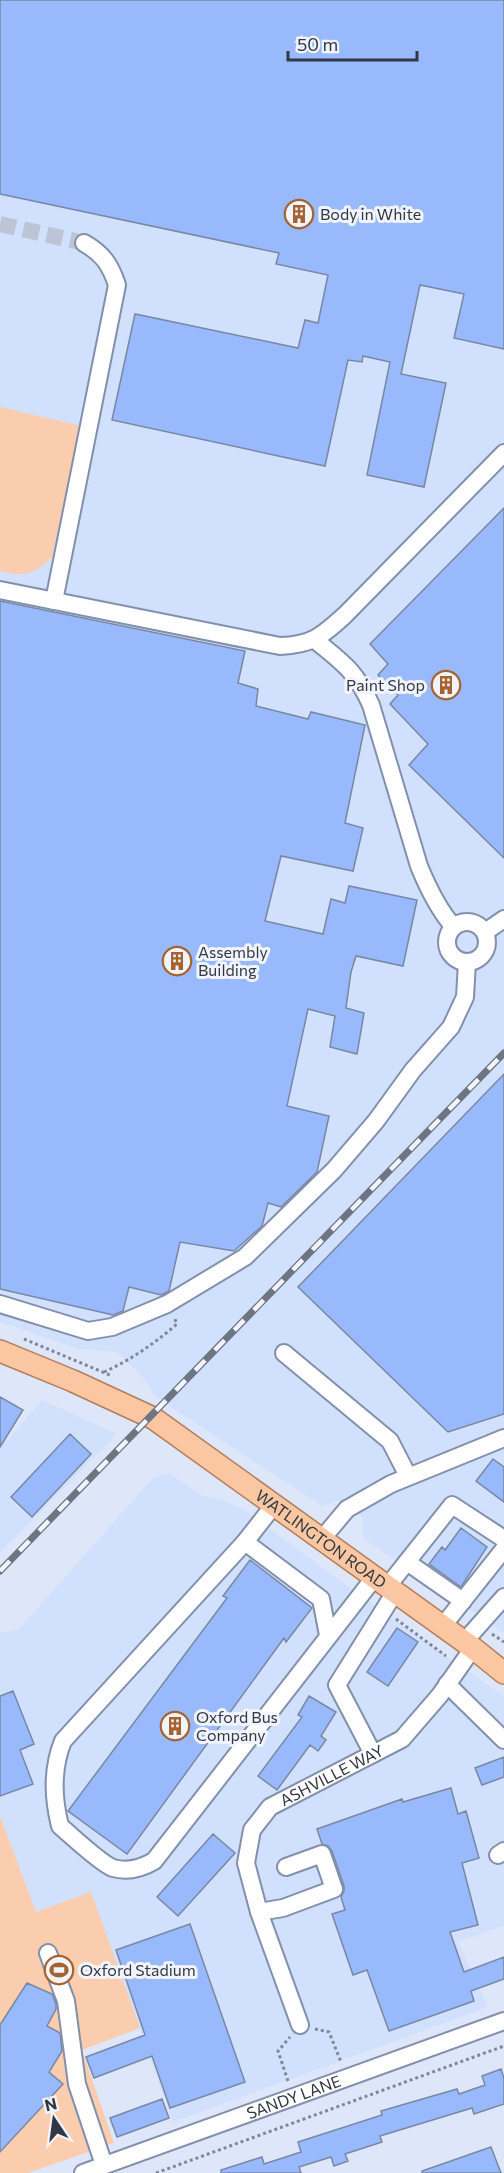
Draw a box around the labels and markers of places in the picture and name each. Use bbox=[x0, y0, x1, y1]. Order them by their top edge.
building icon: Body in White bbox=[283, 198, 315, 230]
place label: Body in White bbox=[320, 204, 421, 223]
building icon: Paint Shop bbox=[430, 669, 462, 701]
place label: Paint Shop bbox=[346, 675, 425, 694]
place label: Assembly Building bbox=[198, 942, 268, 979]
building icon: Assembly Building bbox=[161, 945, 193, 977]
place label: Oxford Bus Company bbox=[196, 1707, 278, 1744]
building icon: Oxford Bus Company bbox=[159, 1710, 191, 1742]
sports icon: Oxford Stadium bbox=[43, 1954, 75, 1986]
place label: Oxford Stadium bbox=[80, 1960, 196, 1979]

